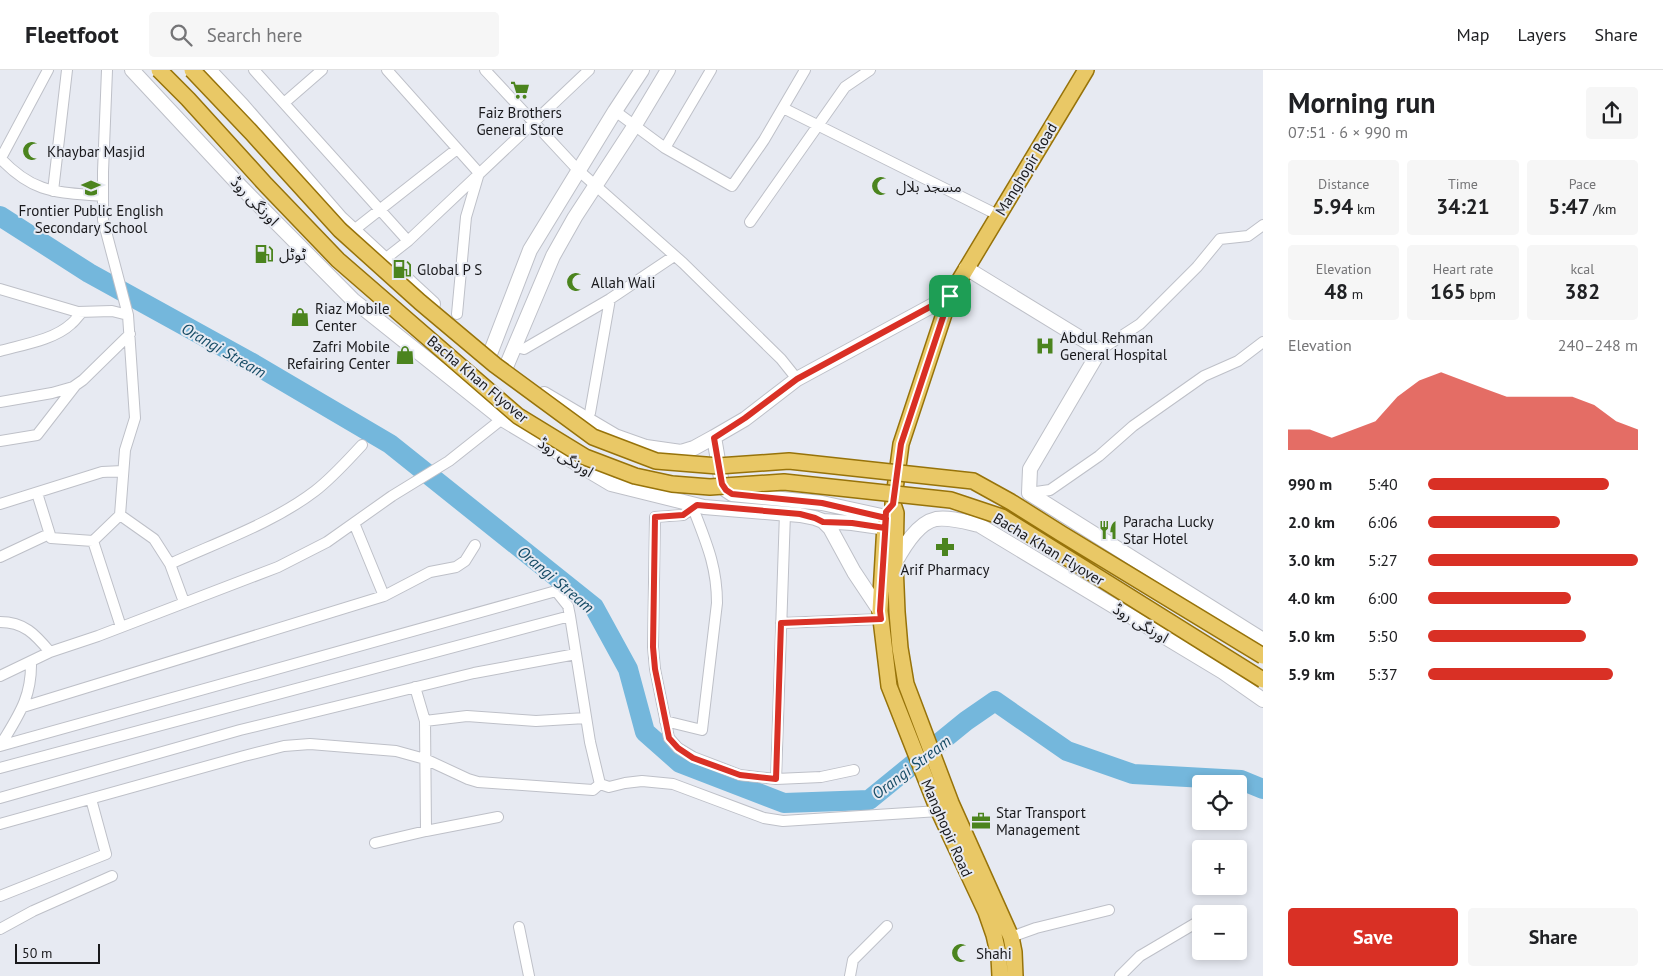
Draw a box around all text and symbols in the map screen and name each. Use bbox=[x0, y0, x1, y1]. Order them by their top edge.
search box bbox=[149, 12, 499, 57]
text: Fleetfoot bbox=[25, 19, 119, 50]
icon: search bbox=[167, 21, 195, 49]
text: Search here bbox=[207, 23, 302, 47]
text: Map bbox=[1457, 23, 1489, 46]
text: Layers bbox=[1517, 23, 1566, 46]
text: Share bbox=[1594, 23, 1638, 46]
supermarket icon: Faiz Brothers General Store bbox=[509, 79, 531, 101]
text: Morning run bbox=[1288, 84, 1436, 121]
button: share bbox=[1586, 87, 1638, 139]
place label: Faiz Brothers General Store bbox=[476, 103, 564, 139]
street label: Manghopir Road bbox=[991, 119, 1061, 219]
text: 07:51 · 6 × 990 m bbox=[1288, 122, 1408, 142]
mosque icon: Khaybar Masjid bbox=[21, 140, 43, 162]
place label: Khaybar Masjid bbox=[47, 142, 145, 161]
street label: اورنگی روڈ bbox=[227, 172, 283, 230]
mosque icon: مسجد بلال bbox=[870, 175, 892, 197]
text: Distance bbox=[1318, 175, 1369, 193]
text: Time bbox=[1448, 175, 1478, 193]
text: Pace bbox=[1569, 175, 1596, 193]
school or university icon: Frontier Public English Secondary School bbox=[80, 177, 102, 199]
place label: مسجد بلال bbox=[896, 177, 962, 196]
text: 5.94 bbox=[1312, 193, 1353, 220]
text: 34:21 bbox=[1436, 193, 1490, 220]
text: 5:47 bbox=[1548, 193, 1590, 220]
text: km bbox=[1353, 200, 1375, 218]
text: /km bbox=[1590, 200, 1616, 218]
place label: Frontier Public English Secondary School bbox=[18, 201, 164, 237]
fuel station icon: ٹوٹل bbox=[253, 243, 275, 265]
place label: ٹوٹل bbox=[279, 245, 307, 264]
fuel station icon: Global P S bbox=[391, 258, 413, 280]
place label: Global P S bbox=[417, 260, 482, 279]
text: Elevation bbox=[1316, 260, 1372, 278]
text: Heart rate bbox=[1433, 260, 1493, 278]
text: kcal bbox=[1570, 260, 1594, 278]
mosque icon: Allah Wali bbox=[565, 271, 587, 293]
place label: Allah Wali bbox=[591, 273, 656, 292]
pin bbox=[929, 275, 971, 317]
text: 48 bbox=[1324, 278, 1348, 305]
text: 165 bbox=[1430, 278, 1466, 305]
text: 382 bbox=[1564, 278, 1600, 305]
icon: arrive bbox=[936, 282, 964, 310]
text: m bbox=[1348, 285, 1363, 303]
text: bpm bbox=[1466, 285, 1496, 303]
place label: Riaz Mobile Center bbox=[315, 299, 390, 335]
shop icon: Riaz Mobile Center bbox=[289, 306, 311, 328]
water label: Orangi Stream bbox=[178, 318, 270, 382]
place label: Abdul Rehman General Hospital bbox=[1060, 328, 1168, 364]
street label: Bacha Khan Flyover bbox=[424, 331, 532, 427]
hospital icon: Abdul Rehman General Hospital bbox=[1034, 335, 1056, 357]
text: Elevation bbox=[1288, 335, 1352, 355]
text: 240–248 m bbox=[1558, 335, 1638, 355]
place label: Zafri Mobile Refairing Center bbox=[287, 337, 390, 373]
shop icon: Zafri Mobile Refairing Center bbox=[394, 344, 416, 366]
street label: اورنگی روڈ bbox=[535, 433, 597, 481]
text: 990 m bbox=[1288, 474, 1332, 494]
text: 5:40 bbox=[1368, 474, 1398, 494]
street label: Bacha Khan Flyover bbox=[990, 508, 1108, 590]
place label: Paracha Lucky Star Hotel bbox=[1123, 512, 1214, 548]
text: 2.0 km bbox=[1288, 512, 1335, 532]
text: 6:06 bbox=[1368, 512, 1398, 532]
restaurant icon: Paracha Lucky Star Hotel bbox=[1097, 519, 1119, 541]
pharmacy icon: Arif Pharmacy bbox=[934, 536, 956, 558]
water label: Orangi Stream bbox=[514, 541, 598, 617]
text: 3.0 km bbox=[1288, 550, 1335, 570]
text: 5:27 bbox=[1368, 550, 1398, 570]
place label: Arif Pharmacy bbox=[900, 560, 990, 579]
text: 4.0 km bbox=[1288, 588, 1335, 608]
text: 6:00 bbox=[1368, 588, 1398, 608]
street label: اورنگی روڈ bbox=[1110, 599, 1172, 647]
text: 5.0 km bbox=[1288, 626, 1335, 646]
text: 5:50 bbox=[1368, 626, 1398, 646]
text: 5.9 km bbox=[1288, 664, 1335, 684]
text: 5:37 bbox=[1368, 664, 1398, 684]
water label: Orangi Stream bbox=[867, 731, 955, 803]
map controls bbox=[1192, 775, 1247, 960]
button: locate bbox=[1192, 775, 1247, 830]
street label: Manghopir Road bbox=[917, 776, 977, 880]
place label: Star Transport Management bbox=[996, 803, 1086, 839]
office icon: Star Transport Management bbox=[970, 810, 992, 832]
button: + bbox=[1192, 840, 1247, 895]
button: − bbox=[1192, 905, 1247, 960]
button: Save bbox=[1288, 908, 1458, 966]
button: Share bbox=[1468, 908, 1638, 966]
scale bar bbox=[15, 941, 100, 964]
mosque icon: Shahi bbox=[950, 942, 972, 964]
text: 50 m bbox=[22, 944, 52, 962]
place label: Shahi bbox=[976, 944, 1012, 963]

